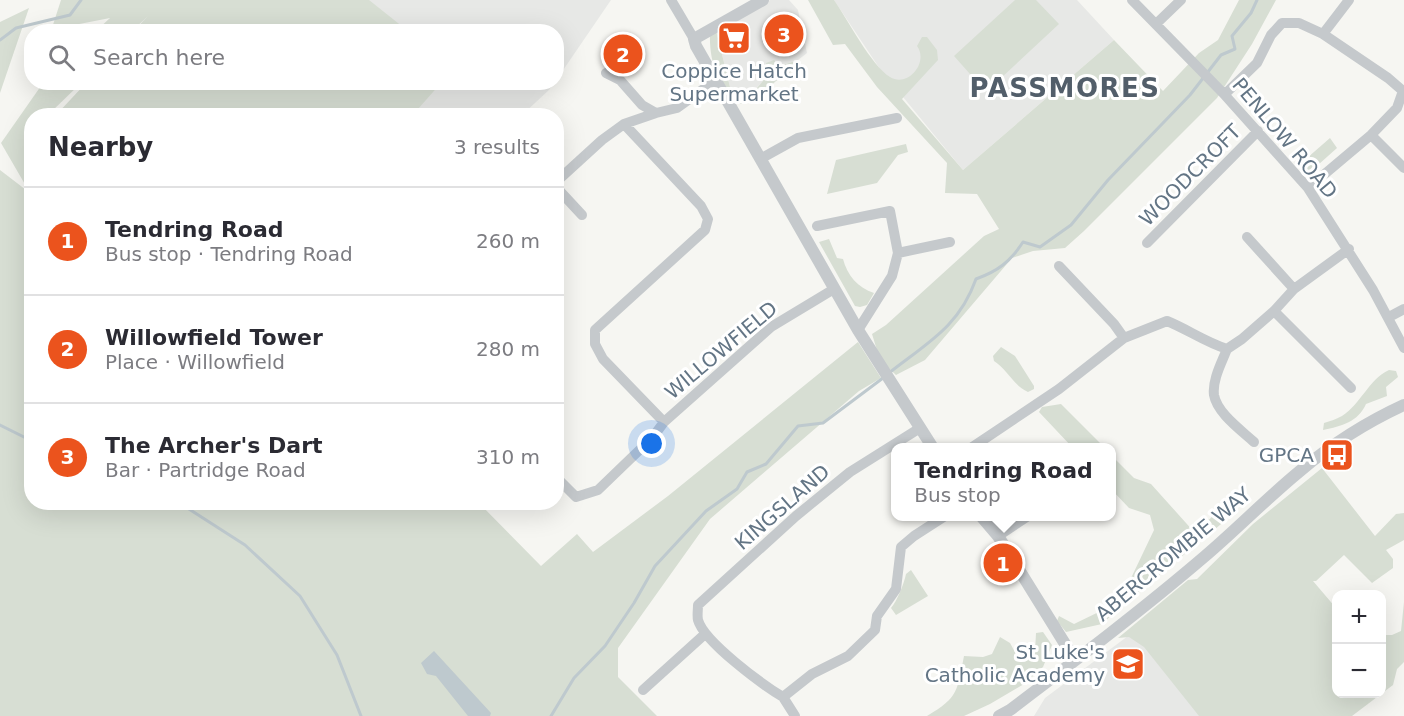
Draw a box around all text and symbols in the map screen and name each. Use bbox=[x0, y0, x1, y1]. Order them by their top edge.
pin: 3 bbox=[764, 12, 804, 57]
supermarket icon: Coppice Hatch Supermarket bbox=[716, 20, 752, 56]
search box bbox=[24, 24, 564, 90]
pin: 2 bbox=[604, 32, 642, 76]
icon: search bbox=[45, 41, 78, 74]
text: Search here bbox=[93, 45, 225, 70]
place label: Coppice Hatch Supermarket bbox=[661, 59, 807, 106]
district label: PASSMORES bbox=[969, 73, 1161, 103]
street label: PENLOW ROAD bbox=[1227, 73, 1343, 203]
street label: WOODCROFT bbox=[1134, 119, 1246, 231]
text: Nearby bbox=[48, 132, 153, 162]
text: 3 results bbox=[454, 135, 540, 159]
text: Tendring Road bbox=[105, 217, 284, 242]
text: 1 bbox=[61, 229, 74, 253]
text: 260 m bbox=[476, 229, 540, 253]
text: Bus stop · Tendring Road bbox=[105, 242, 353, 266]
street label: WILLOWFIELD bbox=[660, 296, 782, 404]
text: Willowfield Tower bbox=[105, 325, 323, 350]
text: 2 bbox=[61, 337, 74, 361]
text: 280 m bbox=[476, 337, 540, 361]
text: Place · Willowfield bbox=[105, 350, 285, 374]
your location bbox=[637, 429, 666, 458]
text: The Archer's Dart bbox=[105, 433, 323, 458]
bus stop icon: GPCA bbox=[1319, 437, 1355, 473]
popup bbox=[891, 443, 1116, 521]
place label: GPCA bbox=[1259, 443, 1314, 467]
text: 3 bbox=[61, 445, 74, 469]
text: 310 m bbox=[476, 445, 540, 469]
text: Bar · Partridge Road bbox=[105, 458, 306, 482]
text: Tendring Road bbox=[914, 458, 1093, 483]
street label: KINGSLAND bbox=[730, 459, 834, 555]
street label: ABERCROMBIE WAY bbox=[1090, 481, 1256, 626]
text: Bus stop bbox=[914, 483, 1001, 507]
pin: 1 bbox=[984, 540, 1022, 586]
map controls bbox=[1332, 590, 1386, 698]
button: + bbox=[1332, 590, 1386, 644]
place label: St Luke's Catholic Academy bbox=[925, 640, 1105, 687]
button: − bbox=[1332, 644, 1386, 698]
school or university icon: St Luke's Catholic Academy bbox=[1110, 646, 1146, 682]

